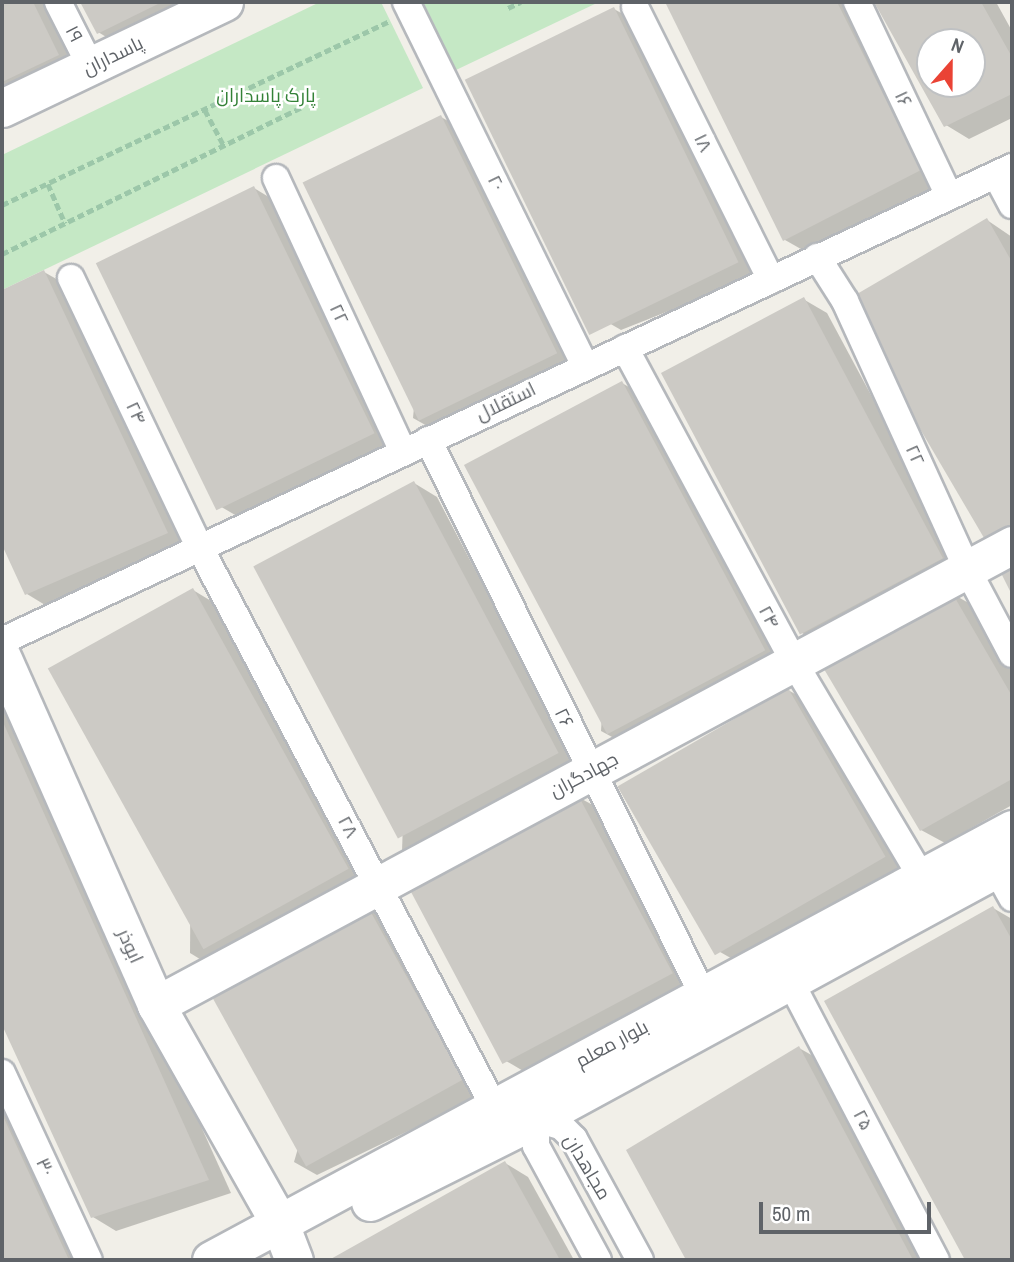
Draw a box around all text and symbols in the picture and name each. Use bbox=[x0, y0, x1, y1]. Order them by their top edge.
street label: ۱۹ bbox=[60, 22, 88, 46]
north arrow bbox=[916, 28, 986, 98]
text: N bbox=[948, 31, 968, 59]
street label: پاسداران bbox=[79, 32, 147, 80]
park label: پارک پاسداران bbox=[216, 85, 316, 107]
street label: ۱۶ bbox=[890, 87, 916, 111]
street label: ۱۸ bbox=[689, 130, 717, 156]
street label: ۲۰ bbox=[483, 171, 509, 195]
street label: ۲۲ bbox=[324, 300, 354, 328]
street label: استقلال bbox=[472, 378, 540, 426]
street label: ۲۴ bbox=[121, 398, 151, 428]
street label: ۲۲ bbox=[901, 441, 929, 469]
street label: ۲۴ bbox=[754, 602, 784, 632]
street label: ۲۶ bbox=[550, 704, 578, 732]
street label: جهادگران bbox=[546, 748, 622, 802]
street label: ۲۸ bbox=[333, 812, 363, 842]
street label: ابوذر bbox=[112, 925, 148, 967]
street label: بلوار معلم bbox=[572, 1015, 652, 1073]
street label: ۲۵ bbox=[848, 1106, 878, 1134]
street label: مجاهدان bbox=[559, 1130, 615, 1204]
street label: ۳۰ bbox=[31, 1154, 59, 1180]
scale bar bbox=[762, 1188, 934, 1232]
text: 50 m bbox=[772, 1199, 810, 1228]

